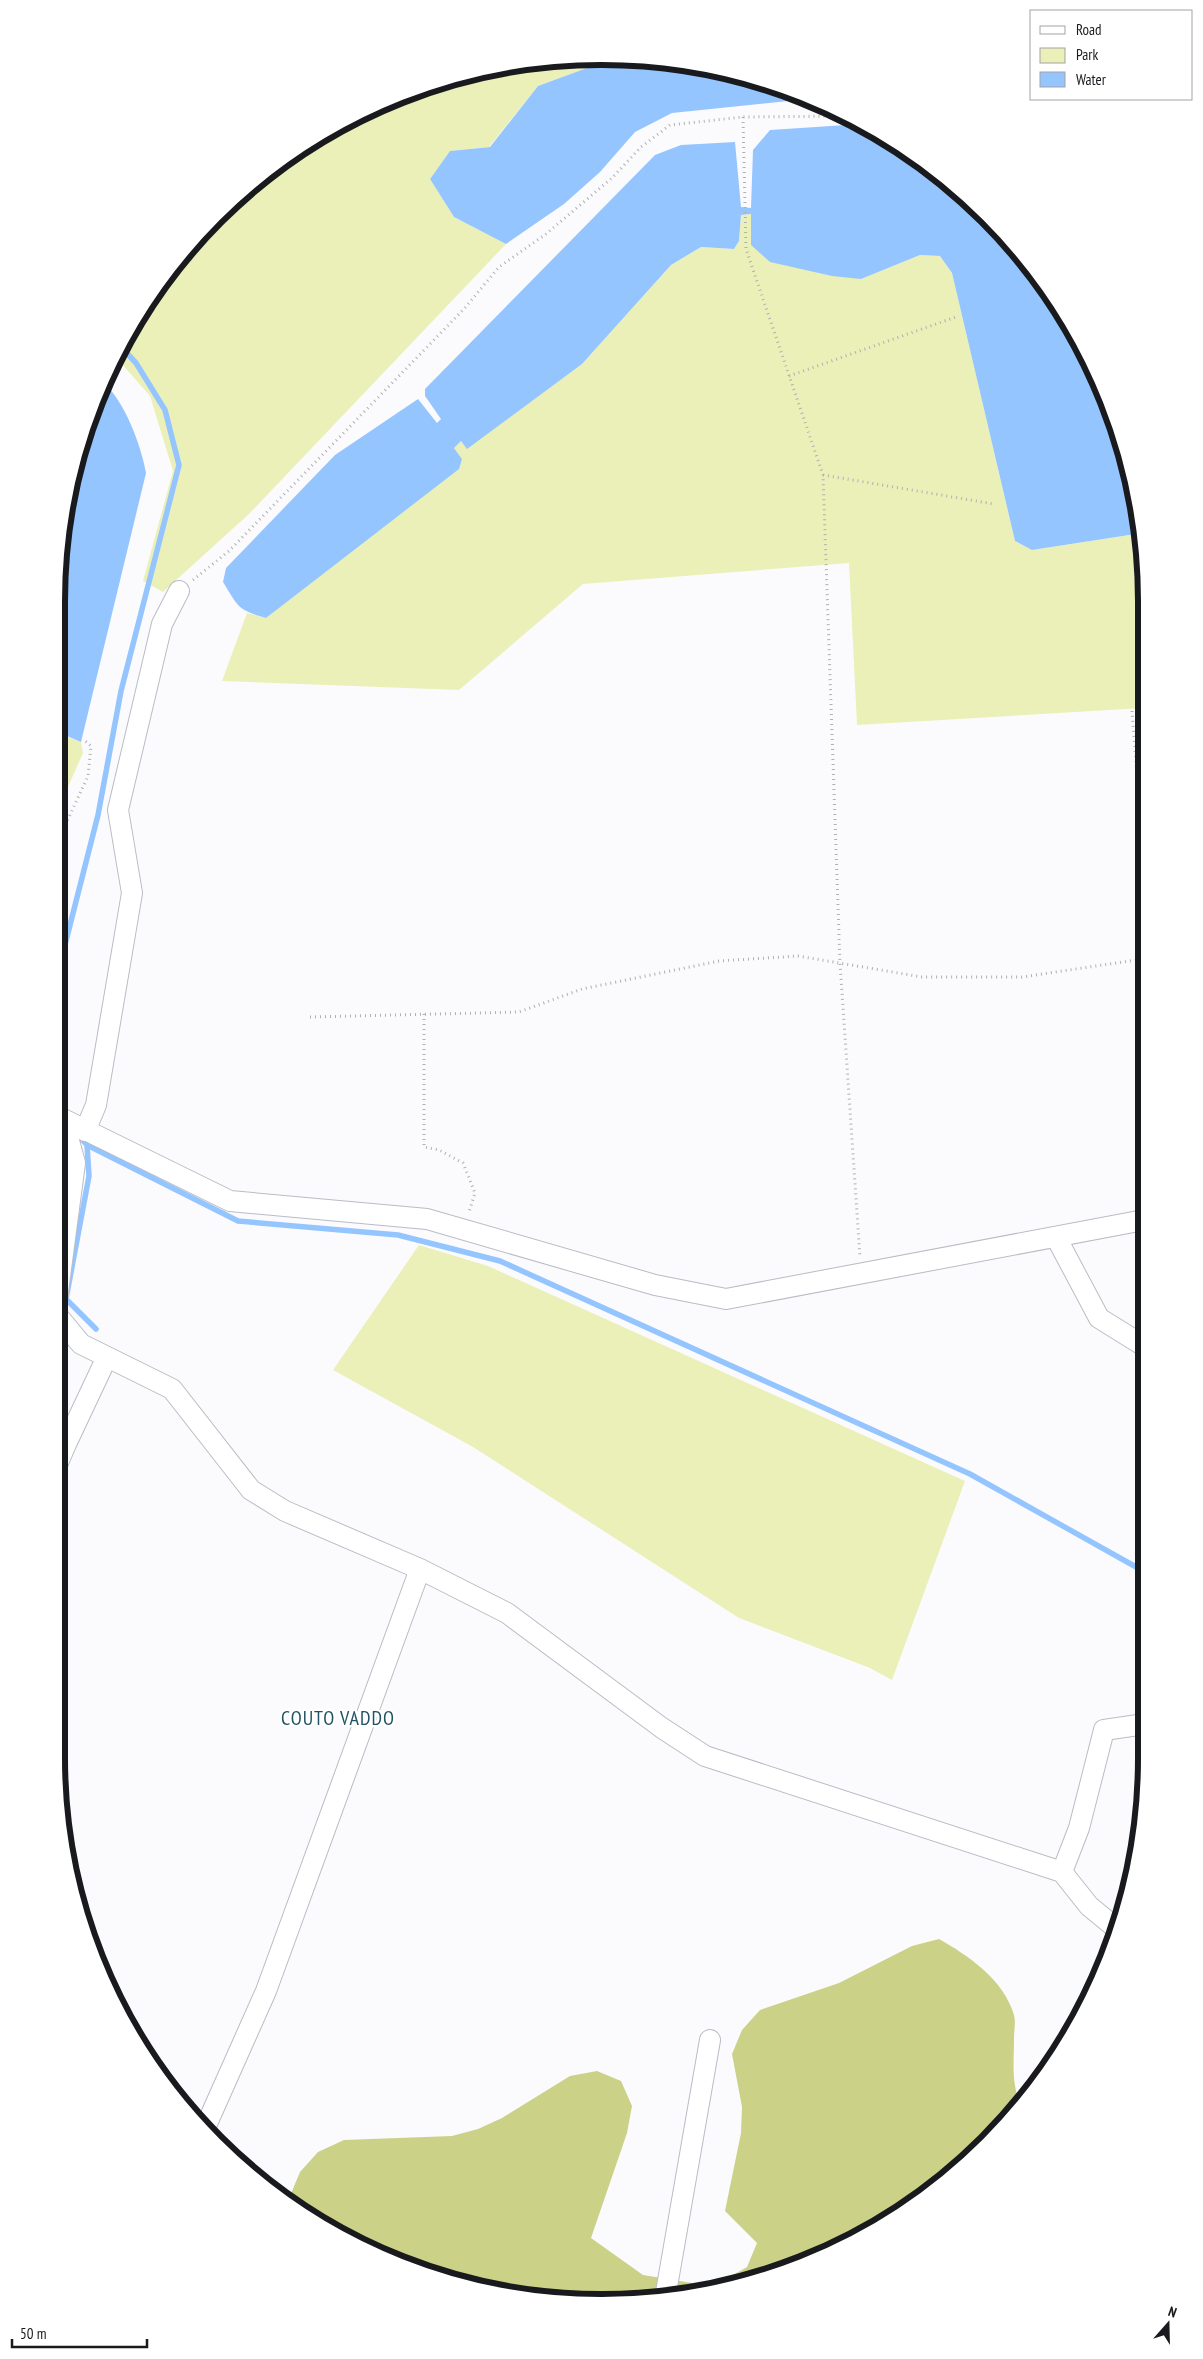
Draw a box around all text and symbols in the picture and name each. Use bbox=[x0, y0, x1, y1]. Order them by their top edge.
legend bbox=[1030, 10, 1193, 100]
text: Road bbox=[1076, 20, 1102, 39]
text: Park bbox=[1076, 45, 1098, 64]
text: Water bbox=[1076, 70, 1107, 89]
district label: COUTO VADDO bbox=[281, 1705, 395, 1731]
north arrow bbox=[1143, 2299, 1193, 2349]
text: N bbox=[1166, 2302, 1179, 2322]
scale bar bbox=[12, 2316, 148, 2348]
text: 50 m bbox=[20, 2324, 46, 2343]

